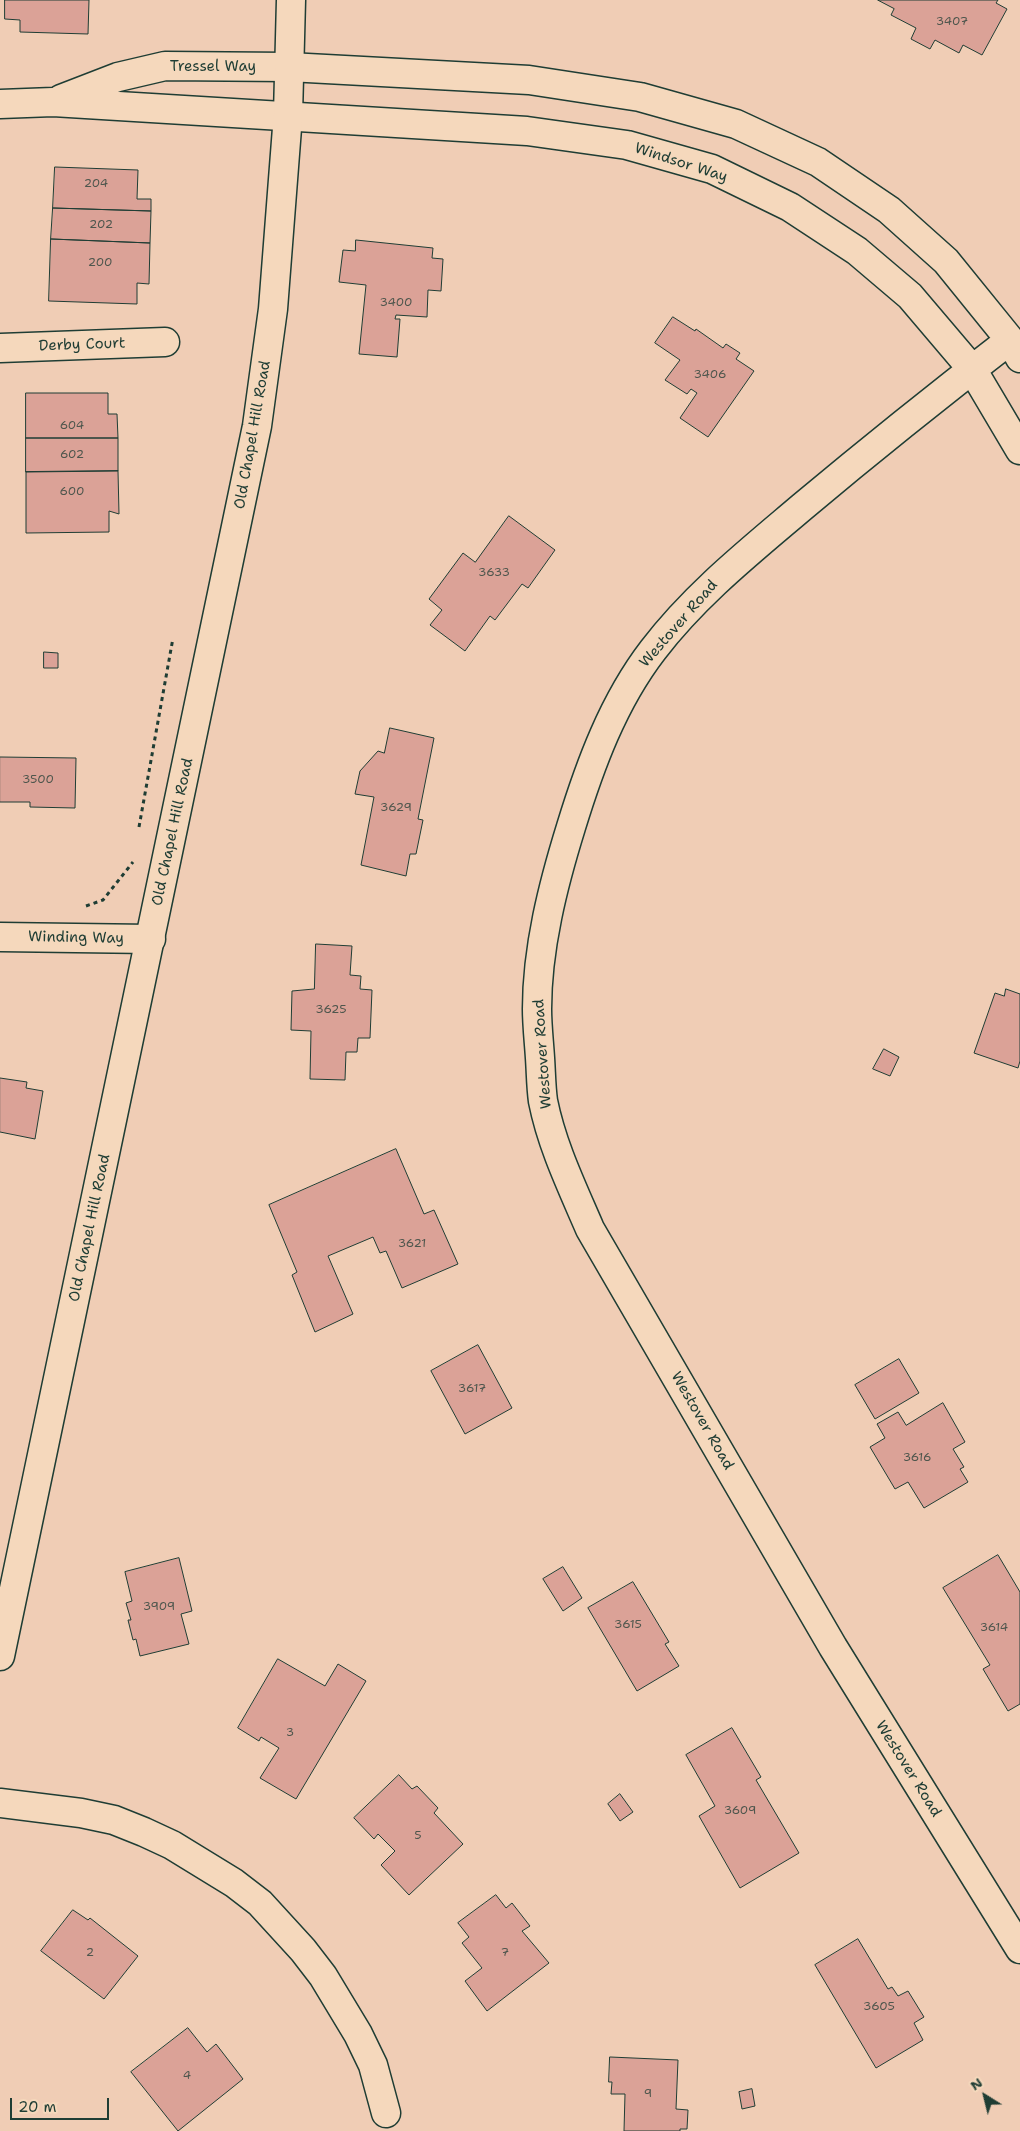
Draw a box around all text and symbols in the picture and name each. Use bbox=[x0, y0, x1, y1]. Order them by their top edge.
house number: 3407 bbox=[936, 15, 968, 29]
street label: Tressel Way bbox=[170, 58, 256, 76]
street label: Windsor Way bbox=[632, 139, 730, 187]
house number: 204 bbox=[84, 177, 108, 191]
house number: 202 bbox=[89, 218, 113, 232]
house number: 200 bbox=[88, 256, 112, 270]
house number: 3400 bbox=[380, 296, 412, 310]
street label: Derby Court bbox=[38, 334, 126, 356]
street label: Old Chapel Hill Road bbox=[231, 359, 275, 511]
house number: 3406 bbox=[694, 368, 726, 382]
house number: 604 bbox=[60, 419, 84, 433]
house number: 602 bbox=[60, 448, 84, 462]
house number: 600 bbox=[60, 485, 84, 499]
house number: 3633 bbox=[478, 566, 510, 580]
street label: Westover Road bbox=[636, 577, 722, 671]
street label: Old Chapel Hill Road bbox=[149, 756, 197, 908]
house number: 3500 bbox=[22, 773, 54, 787]
house number: 3629 bbox=[380, 801, 412, 815]
street label: Winding Way bbox=[28, 928, 124, 948]
street label: Westover Road bbox=[530, 998, 556, 1110]
house number: 3625 bbox=[315, 1003, 347, 1017]
street label: Old Chapel Hill Road bbox=[66, 1152, 114, 1304]
house number: 3621 bbox=[398, 1237, 426, 1251]
street label: Westover Road bbox=[667, 1369, 737, 1473]
house number: 3617 bbox=[458, 1382, 486, 1396]
house number: 3616 bbox=[903, 1451, 931, 1465]
house number: 3909 bbox=[143, 1600, 175, 1614]
house number: 3615 bbox=[614, 1618, 642, 1632]
house number: 3614 bbox=[980, 1621, 1008, 1635]
street label: Westover Road bbox=[871, 1718, 945, 1820]
house number: 3 bbox=[286, 1726, 294, 1740]
house number: 3609 bbox=[724, 1804, 756, 1818]
house number: 5 bbox=[414, 1829, 422, 1843]
house number: 2 bbox=[86, 1946, 94, 1960]
house number: 7 bbox=[501, 1946, 509, 1960]
house number: 3605 bbox=[863, 2000, 895, 2014]
house number: 4 bbox=[183, 2069, 191, 2083]
north arrow bbox=[960, 2071, 1010, 2121]
text: N bbox=[966, 2073, 986, 2094]
house number: 9 bbox=[644, 2087, 652, 2101]
scale bar bbox=[12, 2088, 111, 2120]
text: 20 m bbox=[18, 2097, 57, 2117]

